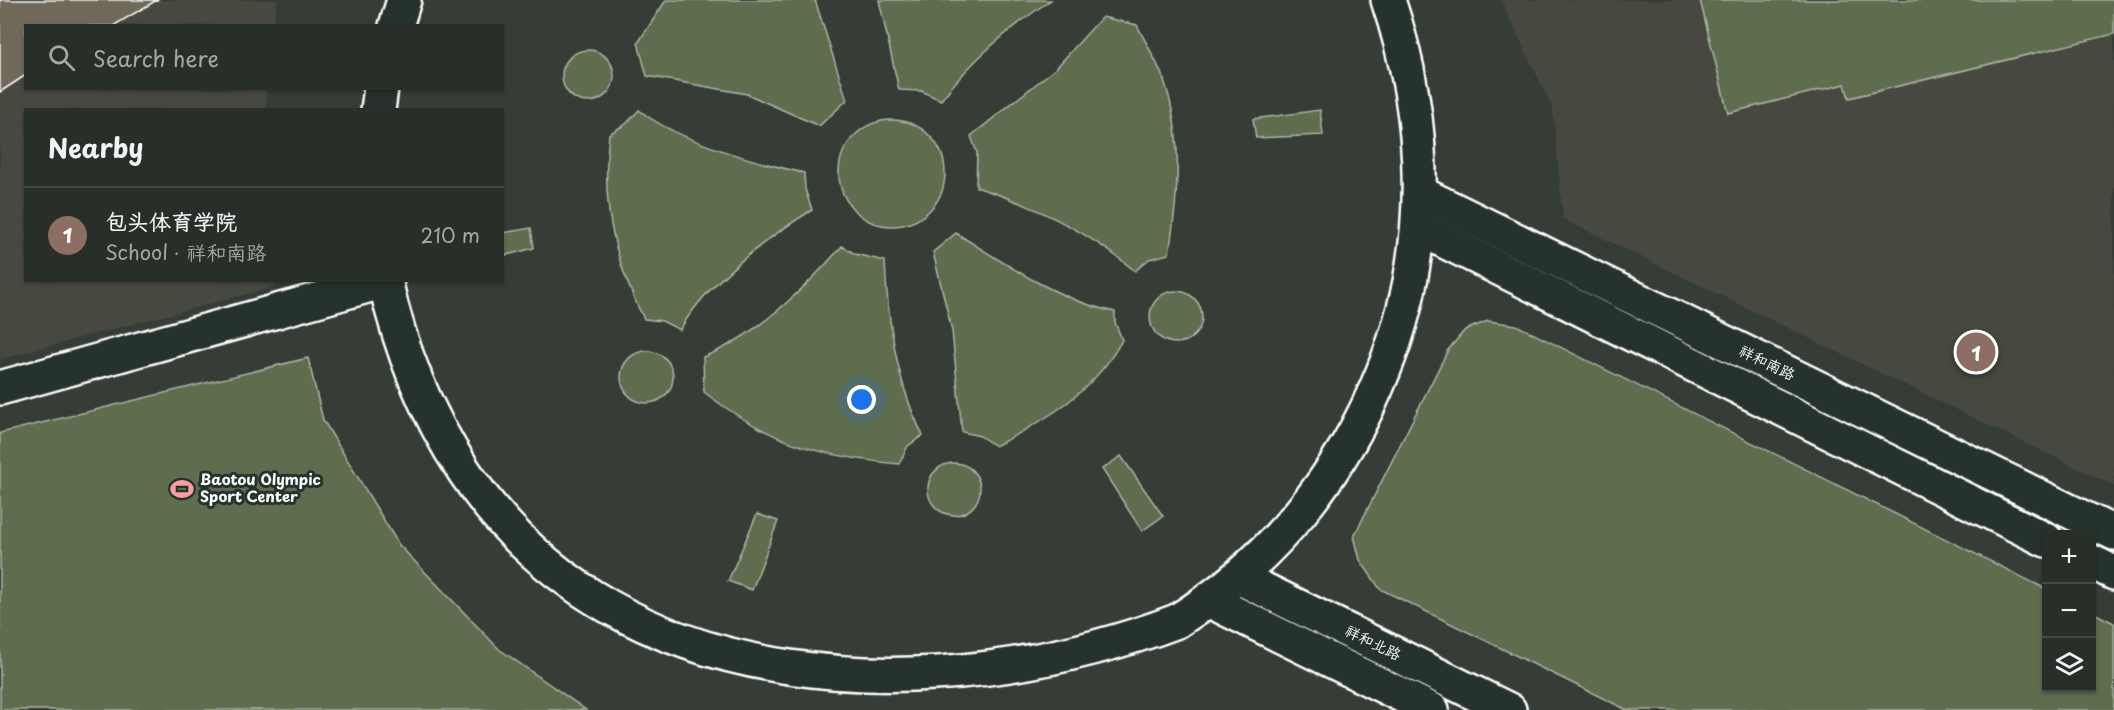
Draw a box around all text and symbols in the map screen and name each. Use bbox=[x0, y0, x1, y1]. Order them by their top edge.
search box bbox=[24, 24, 504, 90]
icon: search bbox=[45, 41, 78, 74]
text: Search here bbox=[93, 41, 219, 74]
text: Nearby bbox=[48, 128, 143, 167]
text: 包头体育学院 bbox=[105, 204, 237, 237]
text: 1 bbox=[63, 220, 72, 250]
text: 210 m bbox=[421, 220, 480, 250]
text: School · 祥和南路 bbox=[105, 237, 266, 267]
pin: 1 bbox=[1956, 330, 1996, 374]
street label: 祥和南路 bbox=[1736, 338, 1800, 385]
your location bbox=[847, 385, 876, 414]
place label: Baotou Olympic Sport Center bbox=[200, 467, 321, 507]
sports icon: Baotou Olympic Sport Center bbox=[169, 476, 195, 502]
map controls bbox=[2042, 530, 2096, 692]
button: + bbox=[2042, 530, 2096, 584]
button: − bbox=[2042, 584, 2096, 638]
street label: 祥和北路 bbox=[1342, 618, 1406, 665]
button: layers bbox=[2042, 638, 2096, 692]

